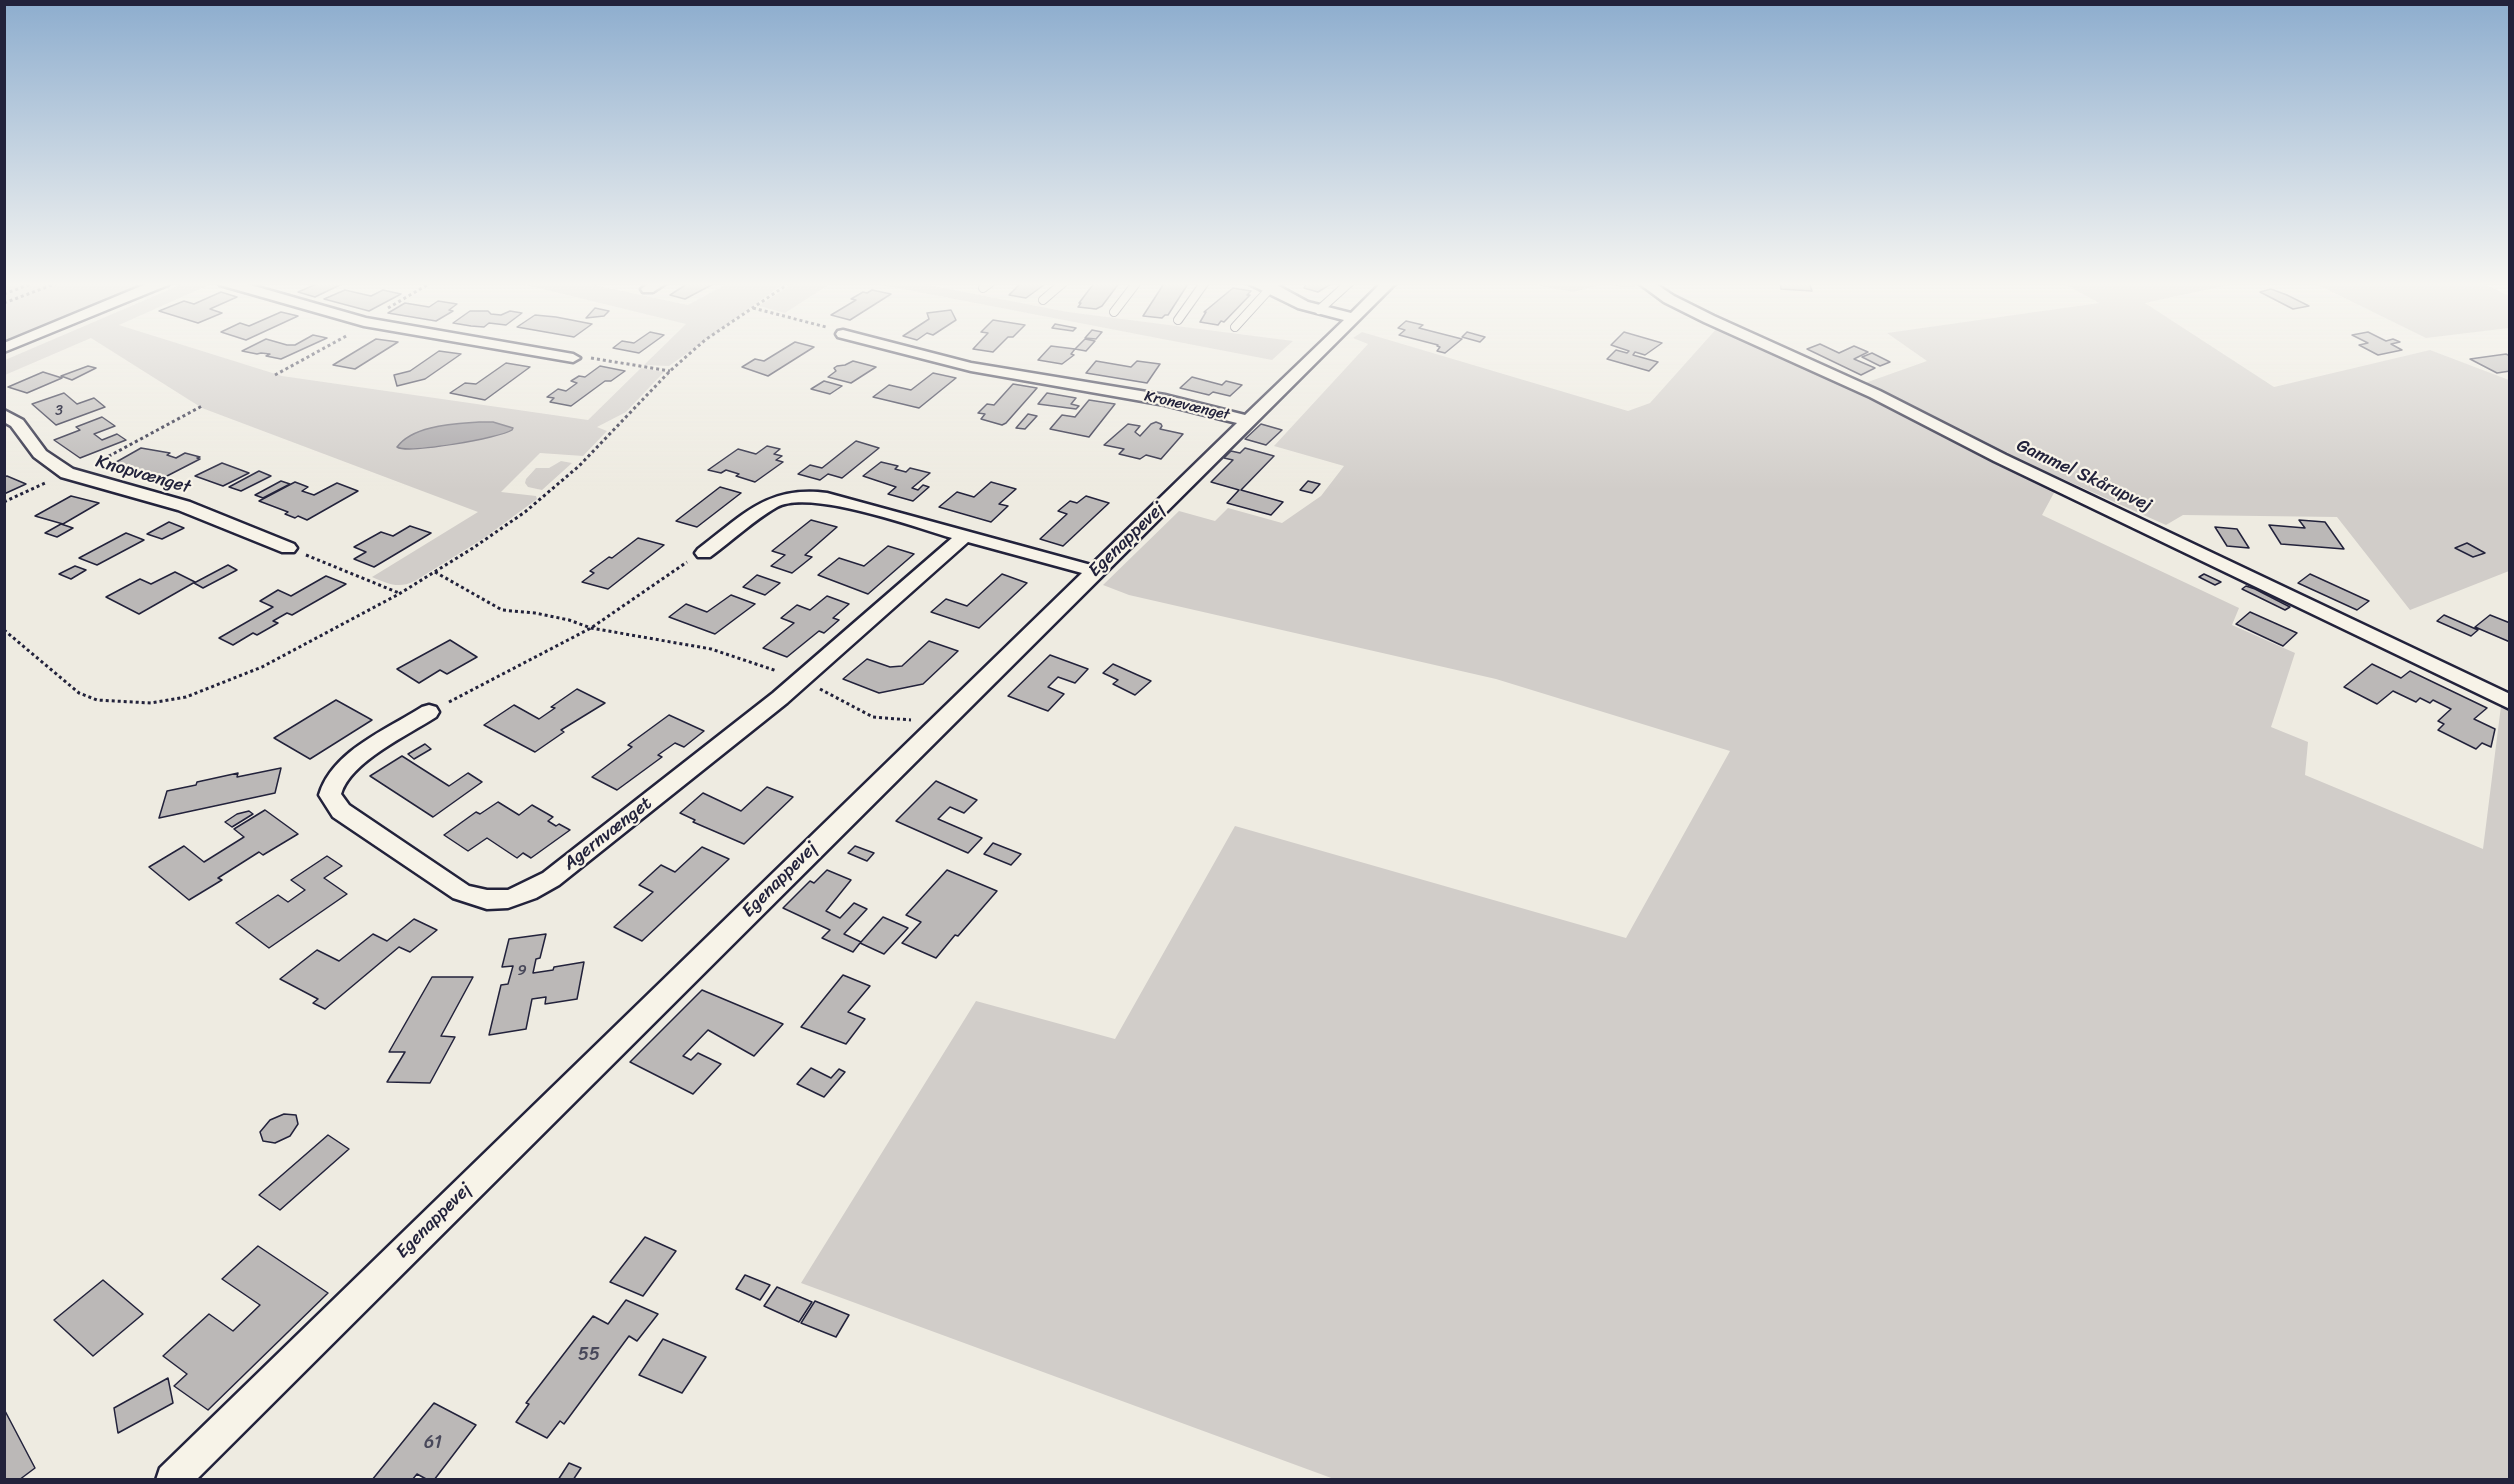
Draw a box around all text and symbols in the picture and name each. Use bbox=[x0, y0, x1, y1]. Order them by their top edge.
street label: Kronevænget bbox=[1143, 387, 1231, 425]
house number: 3 bbox=[55, 403, 63, 419]
street label: Gammel Skårupvej bbox=[2013, 435, 2155, 517]
street label: Knopvænget bbox=[93, 451, 193, 499]
street label: Egenappevej bbox=[1084, 498, 1170, 582]
street label: Agernvænget bbox=[559, 793, 657, 875]
street label: Egenappevej bbox=[738, 838, 822, 922]
house number: 9 bbox=[517, 962, 527, 980]
street label: Egenappevej bbox=[392, 1179, 476, 1263]
house number: 55 bbox=[578, 1344, 600, 1366]
house number: 61 bbox=[424, 1432, 442, 1454]

